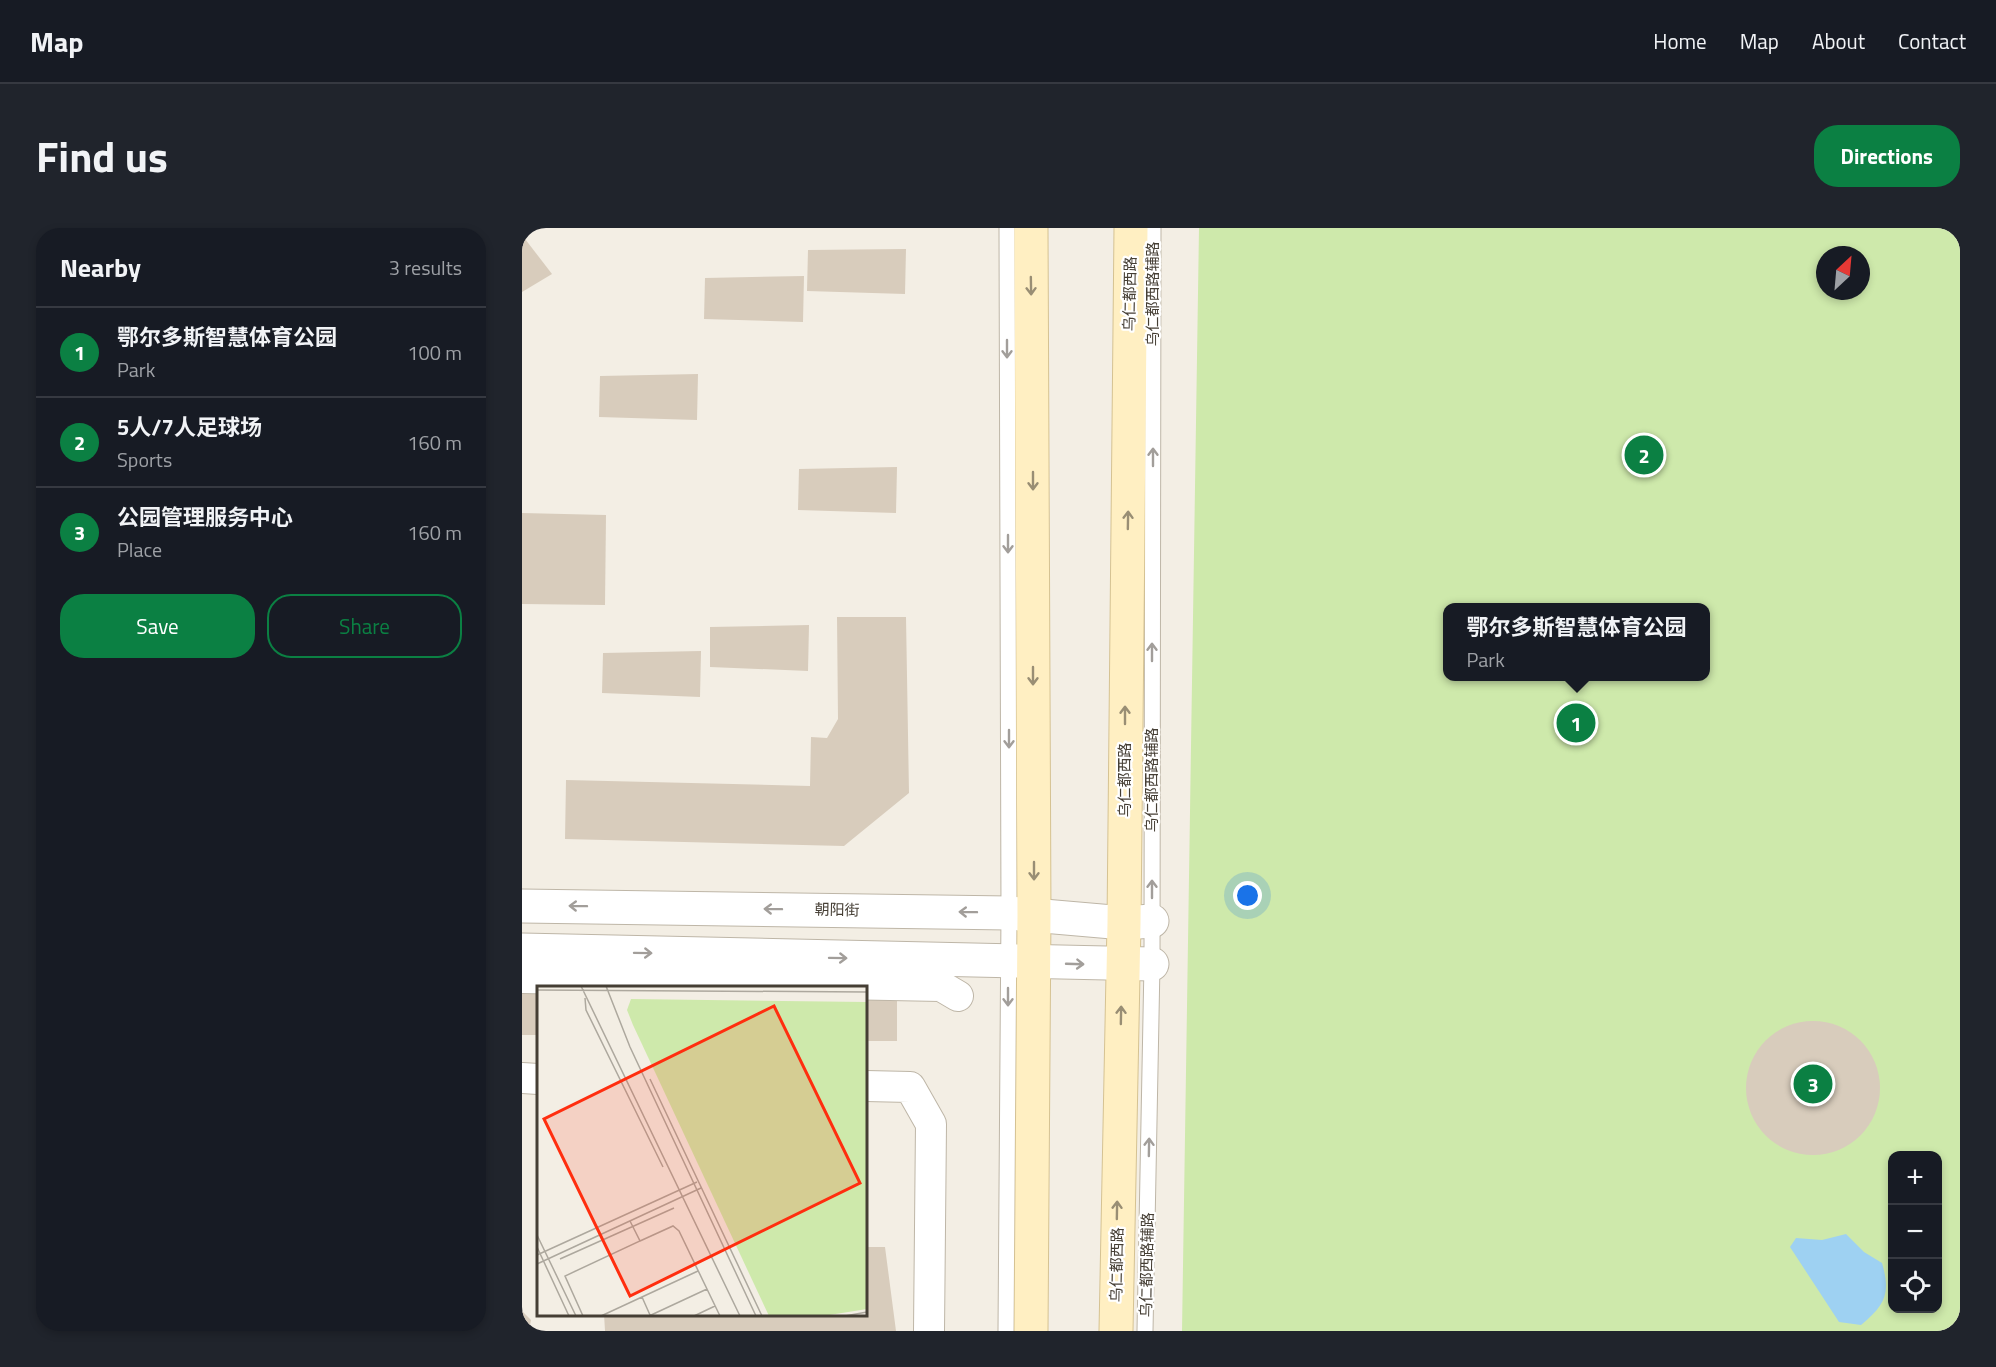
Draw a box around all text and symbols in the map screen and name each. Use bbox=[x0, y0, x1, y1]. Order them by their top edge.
text: Map bbox=[30, 20, 84, 63]
text: Home bbox=[1653, 25, 1707, 57]
text: Map bbox=[1740, 25, 1779, 57]
text: About bbox=[1812, 25, 1865, 57]
text: Contact bbox=[1898, 25, 1966, 57]
text: Find us bbox=[36, 124, 168, 188]
button: Directions bbox=[1814, 125, 1960, 187]
street label: 乌仁都西路辅路 bbox=[1141, 241, 1164, 347]
north arrow bbox=[1816, 246, 1870, 300]
text: Nearby bbox=[60, 248, 141, 287]
text: 3 results bbox=[389, 252, 462, 283]
street label: 乌仁都西路 bbox=[1117, 256, 1142, 332]
one-way arrow bbox=[1026, 276, 1037, 296]
text: 鄂尔多斯智慧体育公园 bbox=[117, 320, 337, 354]
text: 1 bbox=[74, 337, 85, 368]
text: 100 m bbox=[407, 337, 462, 368]
one-way arrow bbox=[1001, 339, 1013, 359]
text: Park bbox=[117, 354, 155, 385]
text: 5人/7人足球场 bbox=[117, 410, 262, 444]
text: 2 bbox=[74, 427, 85, 458]
text: 160 m bbox=[407, 427, 462, 458]
pin: 2 bbox=[1624, 432, 1664, 478]
text: Sports bbox=[117, 444, 172, 475]
one-way arrow bbox=[1147, 447, 1159, 467]
one-way arrow bbox=[1027, 471, 1039, 491]
text: 公园管理服务中心 bbox=[117, 500, 293, 534]
one-way arrow bbox=[1122, 510, 1133, 530]
text: 3 bbox=[74, 517, 85, 548]
text: 160 m bbox=[407, 517, 462, 548]
text: Place bbox=[117, 534, 162, 565]
one-way arrow bbox=[1002, 534, 1014, 554]
button: Save bbox=[60, 594, 255, 658]
button: Share bbox=[267, 594, 462, 658]
popup bbox=[1443, 603, 1710, 681]
text: 鄂尔多斯智慧体育公园 bbox=[1466, 610, 1687, 644]
one-way arrow bbox=[1146, 642, 1158, 662]
text: Park bbox=[1466, 644, 1505, 675]
one-way arrow bbox=[1027, 666, 1039, 686]
pin: 1 bbox=[1556, 700, 1596, 746]
one-way arrow bbox=[1120, 705, 1131, 725]
street label: 乌仁都西路辅路 bbox=[1140, 727, 1163, 833]
one-way arrow bbox=[1003, 729, 1015, 749]
street label: 乌仁都西路 bbox=[1113, 742, 1136, 818]
one-way arrow bbox=[1028, 861, 1040, 881]
one-way arrow bbox=[1146, 879, 1158, 899]
your location bbox=[1233, 881, 1262, 910]
street label: 朝阳街 bbox=[814, 898, 860, 921]
one-way arrow bbox=[568, 901, 588, 912]
one-way arrow bbox=[763, 903, 783, 915]
one-way arrow bbox=[958, 906, 978, 918]
one-way arrow bbox=[633, 947, 653, 959]
one-way arrow bbox=[828, 952, 848, 963]
one-way arrow bbox=[1065, 958, 1085, 969]
inset map bbox=[537, 986, 867, 1316]
one-way arrow bbox=[1002, 987, 1014, 1007]
one-way arrow bbox=[1115, 1005, 1126, 1025]
pin: 3 bbox=[1794, 1062, 1832, 1106]
one-way arrow bbox=[1143, 1137, 1154, 1157]
map controls bbox=[1888, 1151, 1942, 1313]
button: + bbox=[1888, 1151, 1942, 1205]
one-way arrow bbox=[1112, 1200, 1123, 1220]
button: − bbox=[1888, 1205, 1942, 1259]
street label: 乌仁都西路辅路 bbox=[1134, 1212, 1159, 1318]
street label: 乌仁都西路 bbox=[1104, 1227, 1129, 1303]
button: locate bbox=[1888, 1259, 1942, 1313]

